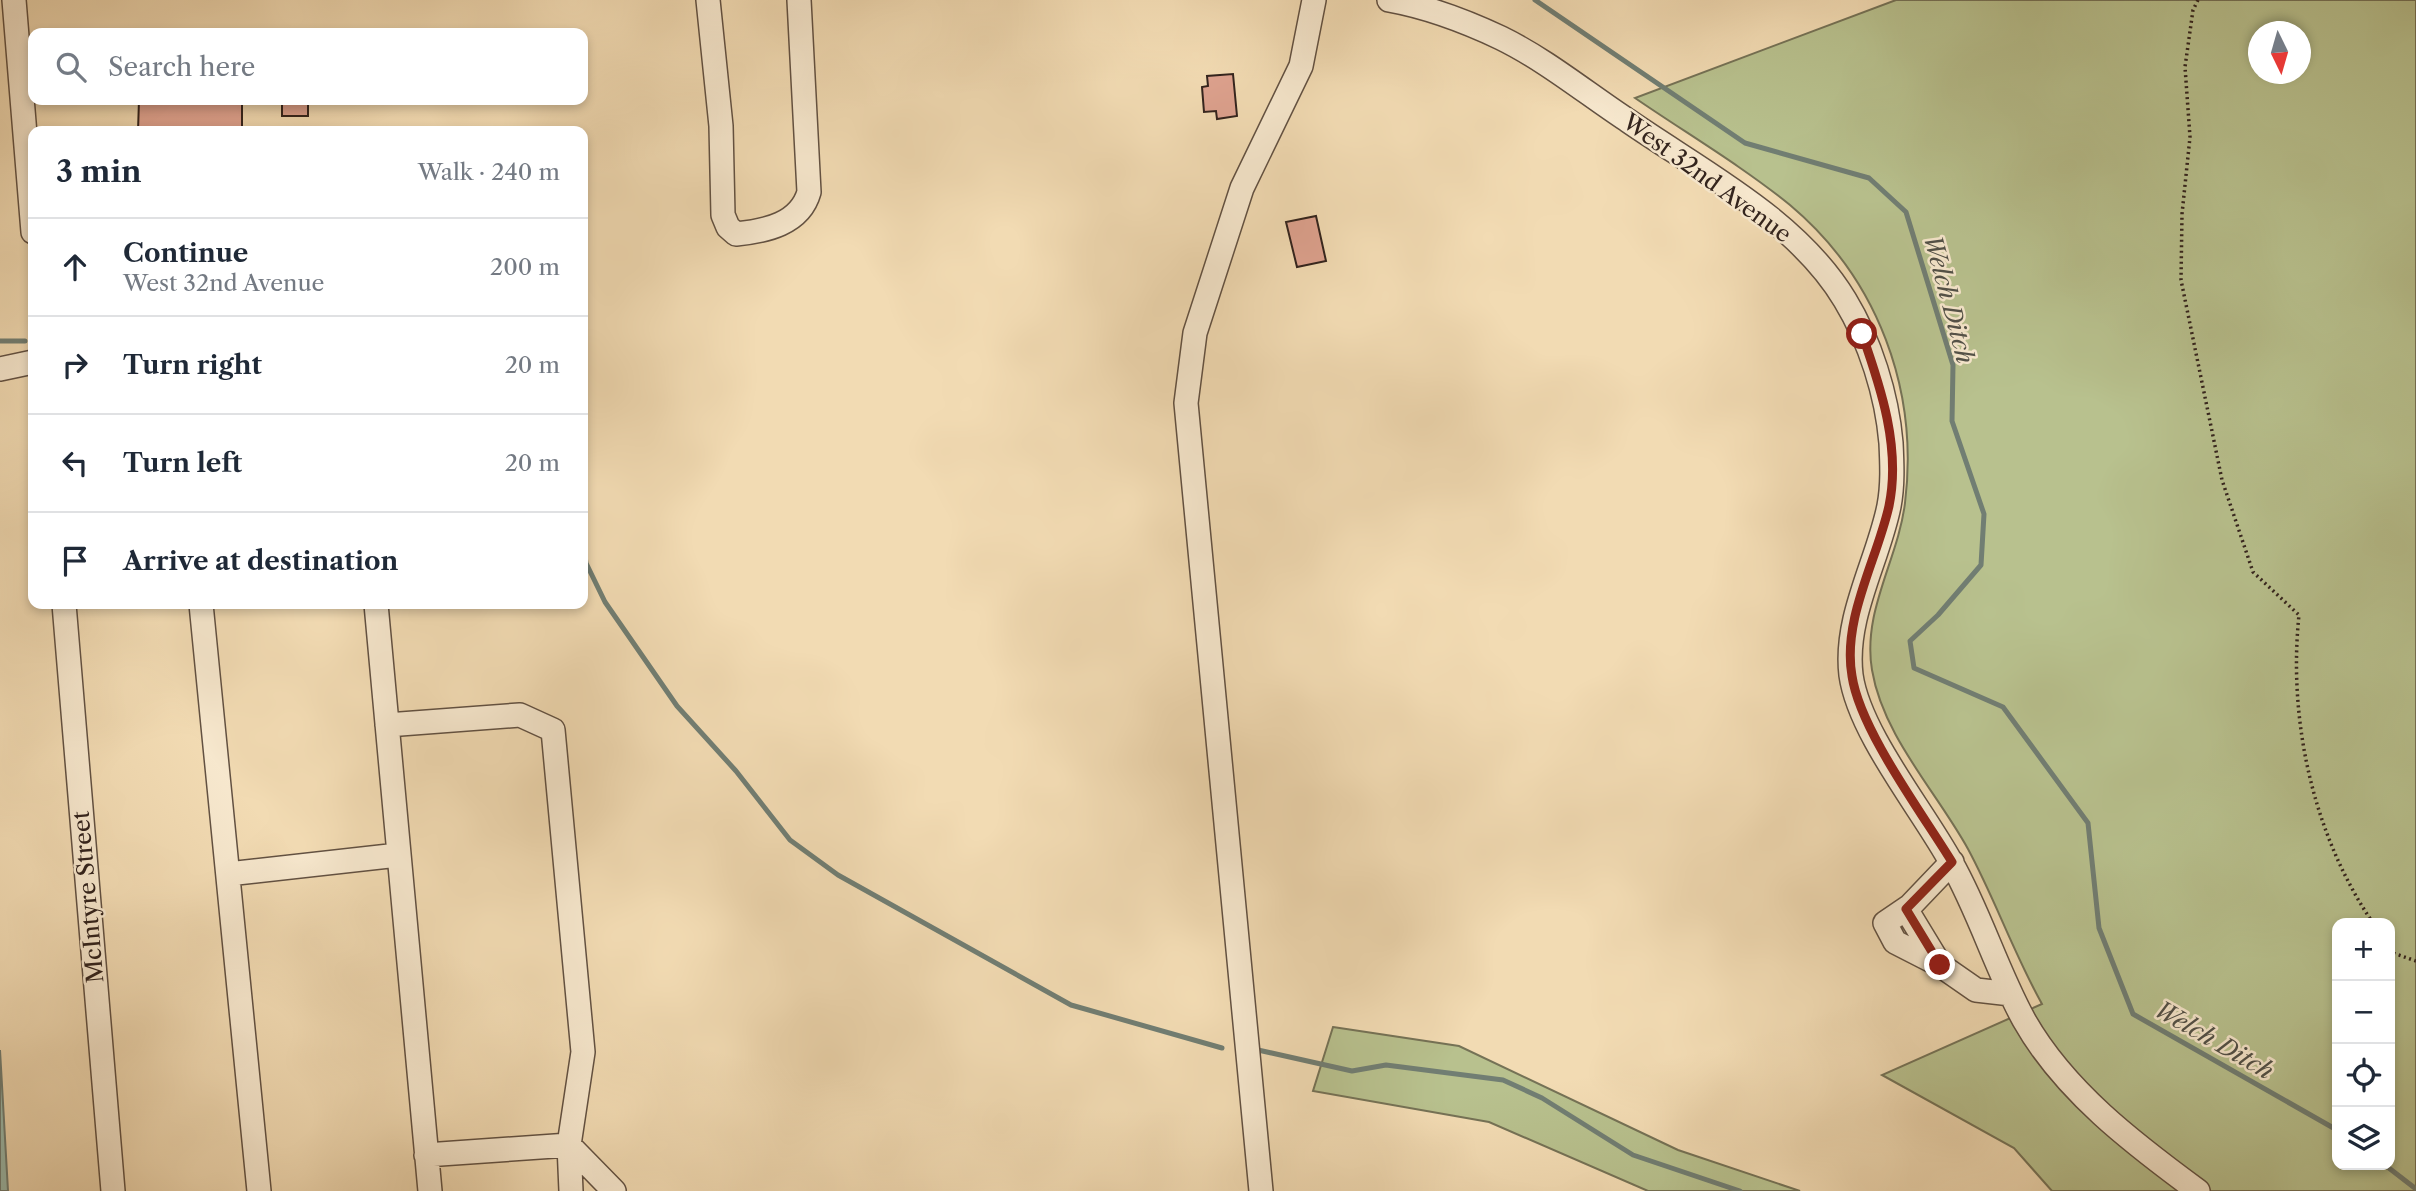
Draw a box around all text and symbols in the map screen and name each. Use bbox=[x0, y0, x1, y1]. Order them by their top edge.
north arrow bbox=[2248, 21, 2311, 84]
search box bbox=[28, 28, 588, 105]
icon: search bbox=[52, 48, 90, 86]
text: Search here bbox=[108, 51, 255, 83]
street label: West 32nd Avenue bbox=[1616, 107, 1797, 249]
text: 3 min bbox=[56, 153, 142, 190]
text: Walk · 240 m bbox=[418, 158, 560, 186]
water label: Welch Ditch bbox=[1918, 231, 1980, 367]
text: Continue bbox=[123, 237, 248, 269]
icon: ahead bbox=[56, 248, 94, 286]
text: 200 m bbox=[490, 253, 560, 281]
text: West 32nd Avenue bbox=[123, 269, 325, 297]
route start bbox=[1846, 318, 1877, 349]
icon: right bbox=[56, 346, 94, 384]
text: Turn right bbox=[123, 349, 262, 381]
text: 20 m bbox=[505, 351, 560, 379]
icon: left bbox=[56, 444, 94, 482]
text: Turn left bbox=[123, 447, 242, 479]
text: 20 m bbox=[505, 449, 560, 477]
icon: arrive bbox=[56, 542, 94, 580]
text: Arrive at destination bbox=[123, 545, 398, 577]
street label: McIntyre Street bbox=[67, 810, 109, 984]
map controls bbox=[2332, 918, 2395, 1170]
button: + bbox=[2332, 918, 2395, 981]
route end bbox=[1924, 949, 1955, 980]
button: − bbox=[2332, 981, 2395, 1044]
water label: Welch Ditch bbox=[2149, 994, 2279, 1086]
button: locate bbox=[2332, 1044, 2395, 1107]
button: layers bbox=[2332, 1107, 2395, 1170]

